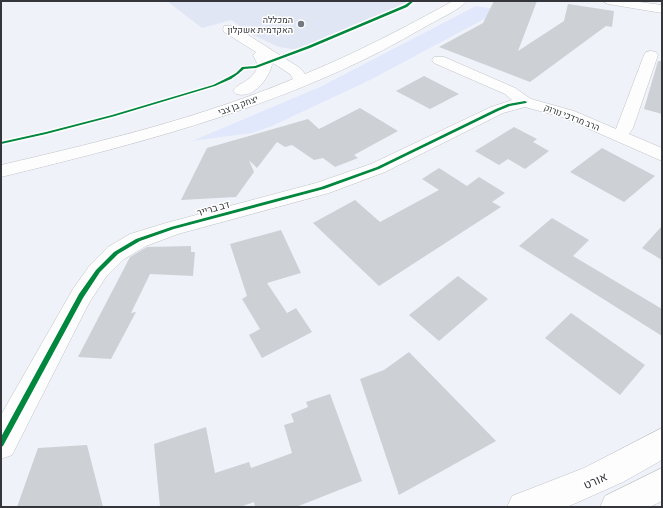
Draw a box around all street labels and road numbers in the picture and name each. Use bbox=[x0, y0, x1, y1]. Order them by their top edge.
street label: יצחק בן צבי bbox=[216, 93, 260, 117]
street label: הרב מרדכי נורוק bbox=[543, 101, 601, 133]
street label: דב ברייר bbox=[195, 198, 231, 218]
street label: אורט bbox=[581, 468, 609, 491]

